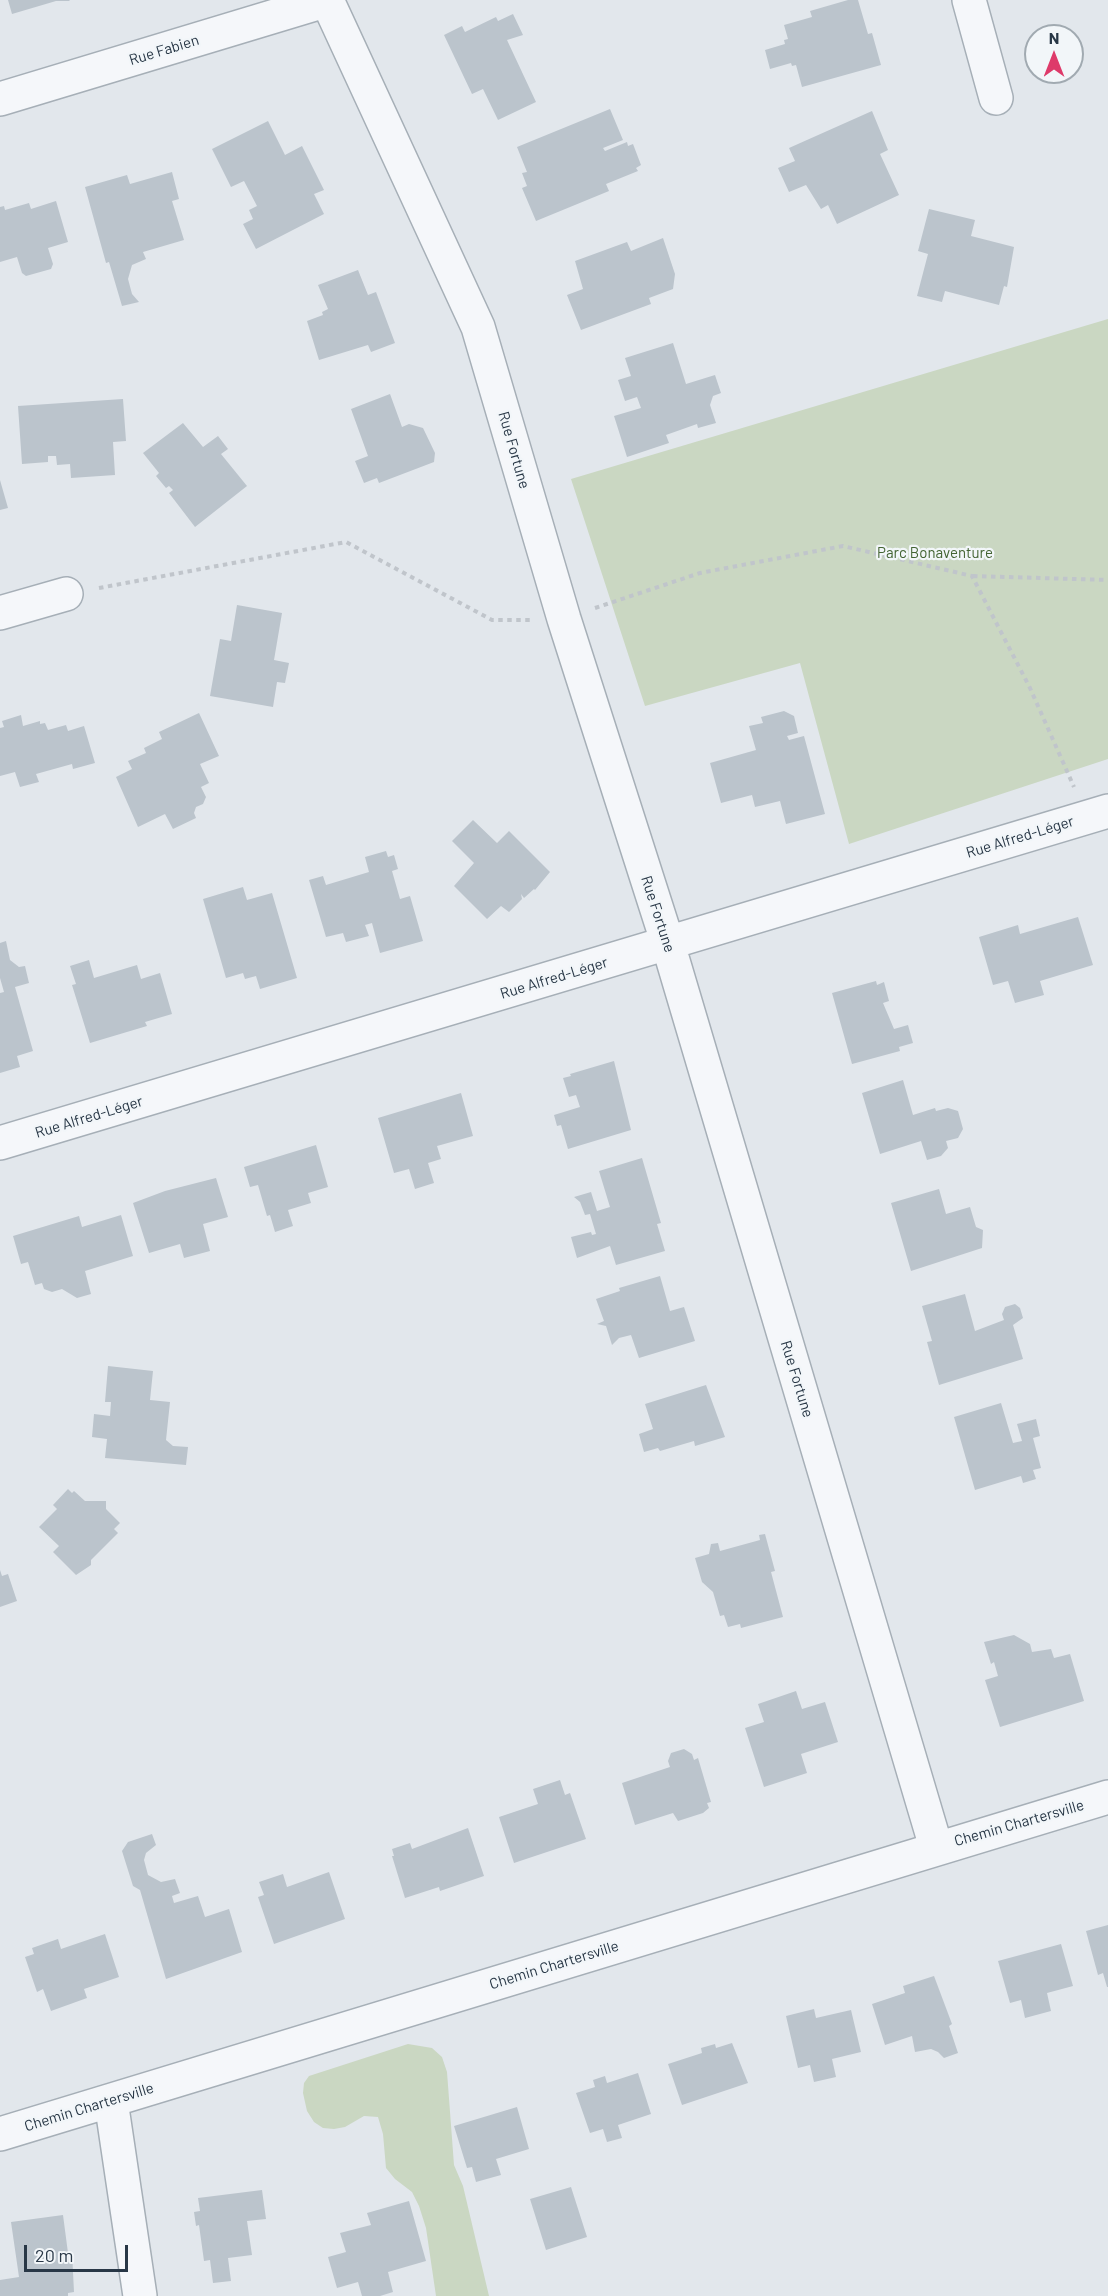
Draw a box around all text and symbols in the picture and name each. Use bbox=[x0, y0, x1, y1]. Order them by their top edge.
north arrow bbox=[1024, 24, 1084, 84]
text: N bbox=[1049, 28, 1059, 47]
street label: Rue Fabien bbox=[127, 31, 201, 69]
street label: Rue Fortune bbox=[494, 409, 534, 491]
park label: Parc Bonaventure bbox=[877, 544, 993, 562]
street label: Rue Alfred-Léger bbox=[964, 812, 1076, 862]
street label: Rue Fortune bbox=[637, 873, 679, 955]
street label: Rue Alfred-Léger bbox=[498, 953, 610, 1003]
street label: Rue Alfred-Léger bbox=[33, 1092, 145, 1142]
street label: Rue Fortune bbox=[777, 1338, 817, 1420]
street label: Chemin Chartersville bbox=[952, 1796, 1086, 1850]
street label: Chemin Chartersville bbox=[487, 1937, 621, 1993]
street label: Chemin Chartersville bbox=[22, 2079, 156, 2135]
scale bar bbox=[27, 2233, 130, 2271]
text: 20 m bbox=[35, 2244, 73, 2266]

